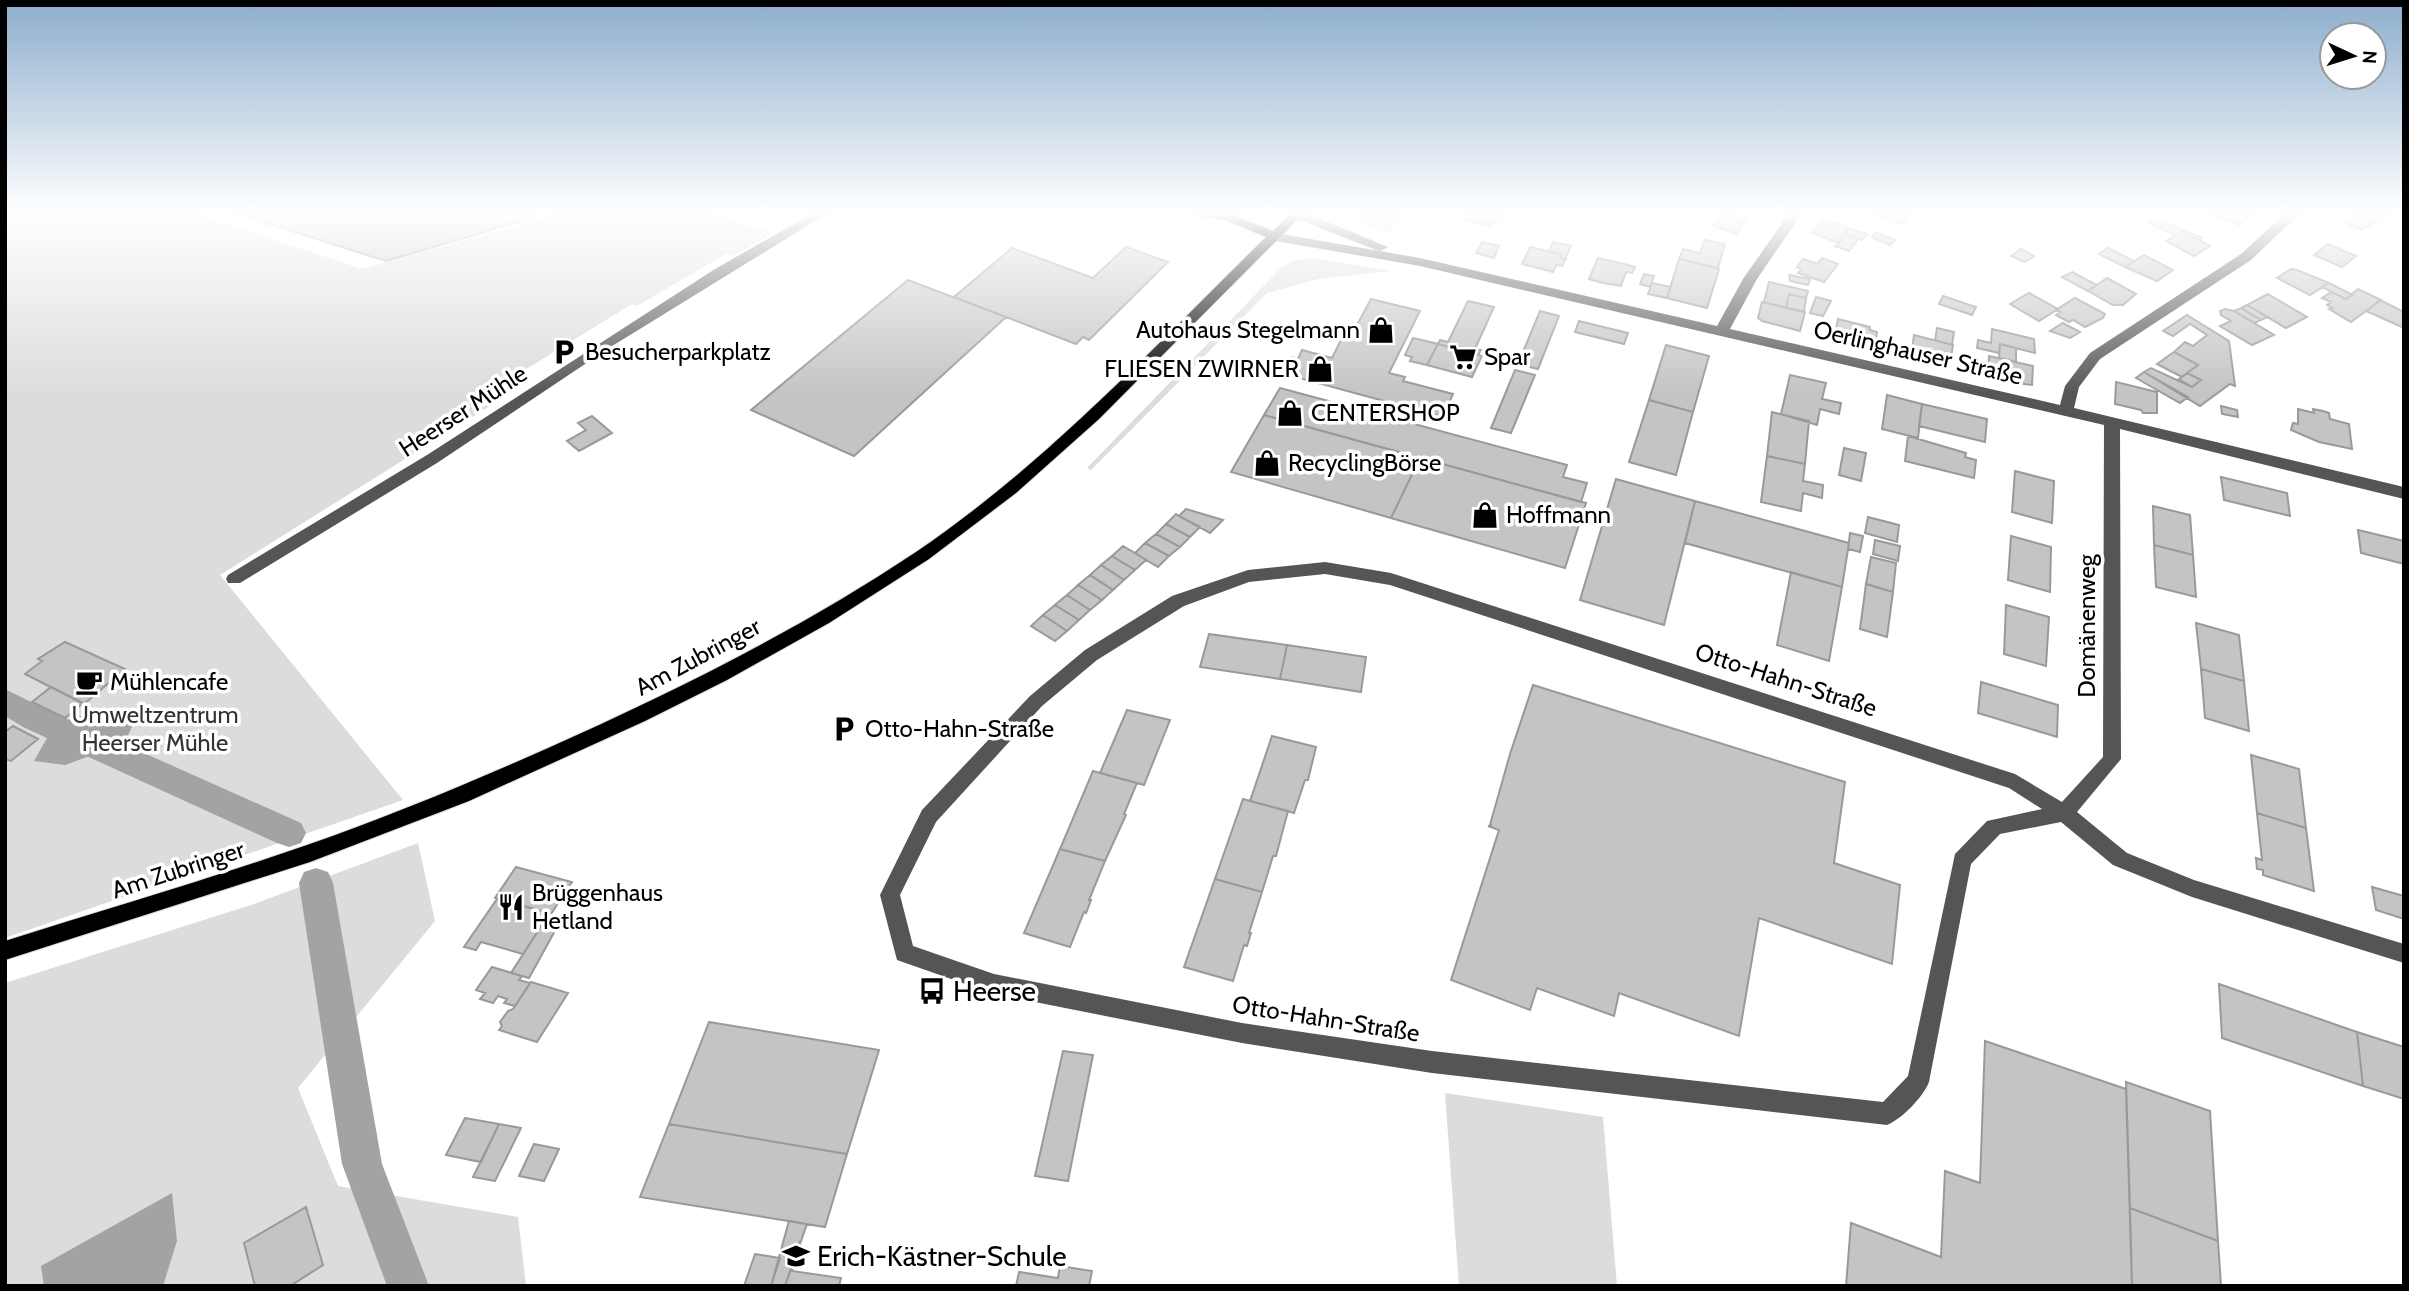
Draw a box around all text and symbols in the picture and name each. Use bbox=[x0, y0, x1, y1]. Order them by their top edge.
north arrow bbox=[2318, 21, 2388, 91]
text: N bbox=[2358, 50, 2381, 65]
street label: Oerlinghauser Straße bbox=[1811, 314, 2025, 391]
place label: Autohaus Stegelmann bbox=[1136, 315, 1360, 344]
shop icon: Autohaus Stegelmann bbox=[1366, 315, 1396, 345]
parking icon: Besucherparkplatz bbox=[549, 337, 579, 367]
place label: Besucherparkplatz bbox=[585, 337, 771, 366]
supermarket icon: Spar bbox=[1448, 342, 1478, 372]
place label: Spar bbox=[1484, 342, 1531, 371]
place label: FLIESEN ZWIRNER bbox=[1104, 354, 1300, 383]
shop icon: FLIESEN ZWIRNER bbox=[1305, 354, 1335, 384]
street label: Heerser Mühle bbox=[393, 358, 532, 463]
shop icon: CENTERSHOP bbox=[1275, 398, 1305, 428]
place label: CENTERSHOP bbox=[1311, 398, 1460, 427]
shop icon: RecyclingBörse bbox=[1252, 448, 1282, 478]
place label: RecyclingBörse bbox=[1288, 448, 1441, 477]
shop icon: Hoffmann bbox=[1470, 500, 1500, 530]
place label: Hoffmann bbox=[1506, 500, 1611, 529]
street label: Domänenweg bbox=[2072, 553, 2101, 698]
street label: Am Zubringer bbox=[630, 611, 766, 702]
street label: Otto-Hahn-Straße bbox=[1692, 637, 1881, 723]
cafe icon: Mühlencafe bbox=[74, 667, 104, 697]
place label: Mühlencafe bbox=[110, 667, 228, 696]
park label: Umweltzentrum Heerser Mühle bbox=[72, 700, 238, 757]
parking icon: Otto-Hahn-Straße bbox=[829, 714, 859, 744]
place label: Otto-Hahn-Straße bbox=[865, 714, 1054, 743]
street label: Am Zubringer bbox=[108, 834, 248, 905]
place label: Brüggenhaus Hetland bbox=[532, 878, 663, 935]
restaurant icon: Brüggenhaus Hetland bbox=[496, 892, 526, 922]
place label: Heerse bbox=[953, 974, 1036, 1008]
bus stop icon: Heerse bbox=[917, 976, 947, 1006]
street label: Otto-Hahn-Straße bbox=[1230, 989, 1422, 1048]
place label: Erich-Kästner-Schule bbox=[817, 1239, 1067, 1273]
school or university icon: Erich-Kästner-Schule bbox=[781, 1241, 811, 1271]

